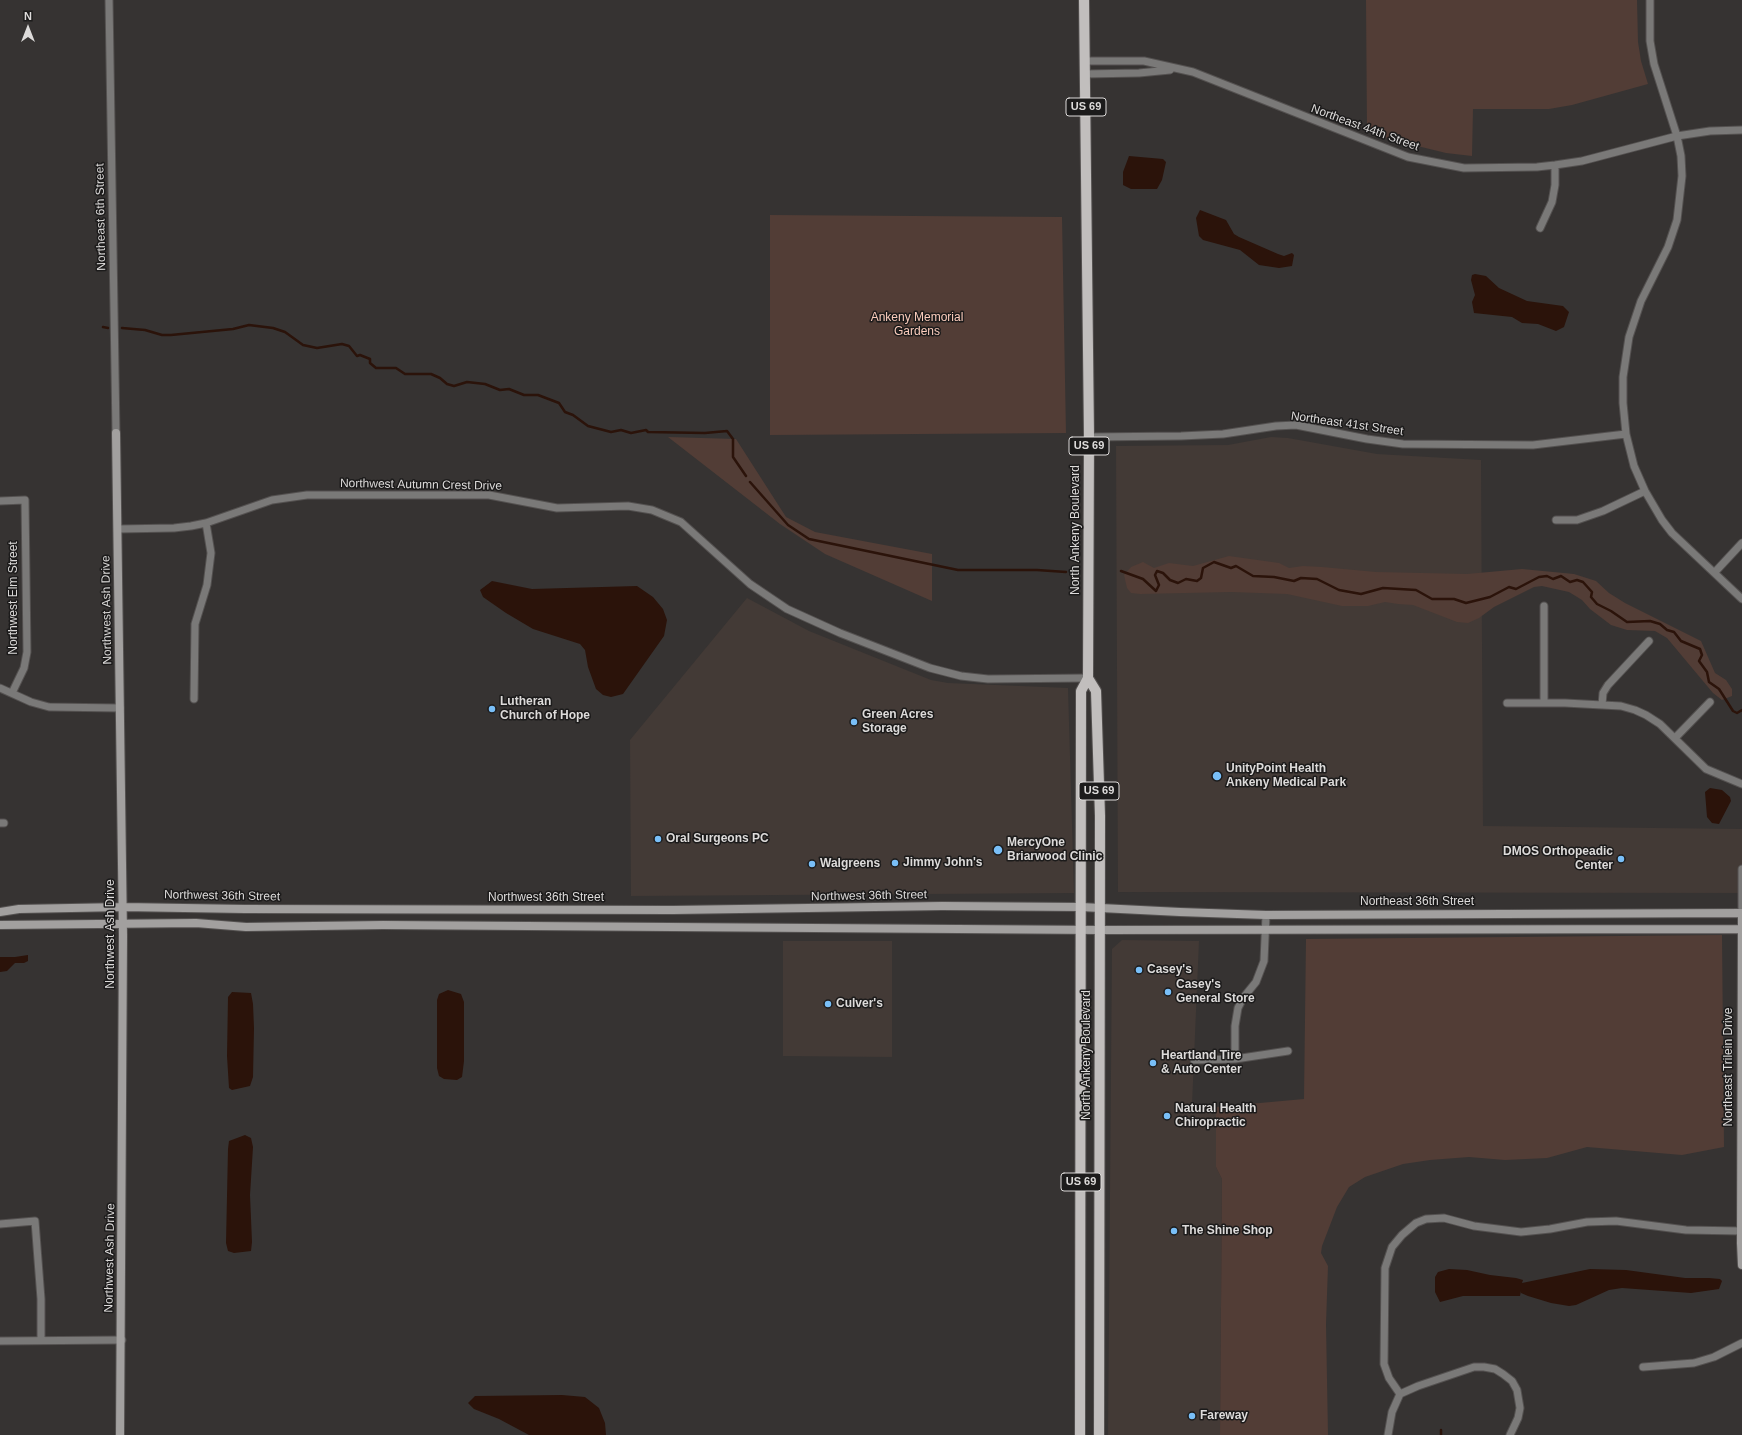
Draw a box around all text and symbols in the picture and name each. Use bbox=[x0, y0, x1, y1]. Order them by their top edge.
north arrow bbox=[8, 8, 48, 48]
text: N bbox=[24, 10, 32, 22]
road number: US 69 bbox=[1066, 98, 1106, 116]
street label: Northeast 44th Street bbox=[1309, 102, 1421, 154]
street label: Northeast 6th Street bbox=[93, 163, 109, 271]
park label: Ankeny Memorial Gardens bbox=[871, 311, 963, 339]
street label: Northeast 41st Street bbox=[1290, 409, 1404, 439]
road number: US 69 bbox=[1069, 437, 1109, 455]
street label: North Ankeny Boulevard bbox=[1069, 465, 1083, 595]
street label: Northwest Autumn Crest Drive bbox=[340, 476, 502, 494]
street label: Northwest Elm Street bbox=[7, 541, 21, 655]
street label: Northwest Ash Drive bbox=[99, 555, 115, 665]
place label: Lutheran Church of Hope bbox=[500, 695, 590, 723]
marker: Lutheran Church of Hope bbox=[487, 704, 497, 714]
place label: Green Acres Storage bbox=[862, 708, 933, 736]
marker: Green Acres Storage bbox=[849, 717, 859, 727]
place label: UnityPoint Health Ankeny Medical Park bbox=[1226, 762, 1346, 790]
marker: UnityPoint Health Ankeny Medical Park bbox=[1211, 770, 1223, 782]
road number: US 69 bbox=[1079, 782, 1119, 800]
place label: Oral Surgeons PC bbox=[666, 832, 769, 846]
marker: Oral Surgeons PC bbox=[653, 834, 663, 844]
place label: MercyOne Briarwood Clinic bbox=[1007, 836, 1102, 864]
marker: MercyOne Briarwood Clinic bbox=[992, 844, 1004, 856]
place label: DMOS Orthopeadic Center bbox=[1503, 845, 1613, 873]
marker: DMOS Orthopeadic Center bbox=[1616, 854, 1626, 864]
place label: Jimmy John's bbox=[903, 856, 983, 870]
place label: Walgreens bbox=[820, 857, 880, 871]
marker: Jimmy John's bbox=[890, 858, 900, 868]
marker: Walgreens bbox=[807, 859, 817, 869]
street label: Northwest Ash Drive bbox=[104, 879, 118, 989]
street label: Northwest 36th Street bbox=[164, 888, 280, 904]
street label: Northwest 36th Street bbox=[811, 888, 927, 904]
street label: Northwest 36th Street bbox=[488, 891, 604, 905]
street label: Northeast 36th Street bbox=[1360, 895, 1474, 909]
place label: Casey's bbox=[1147, 963, 1192, 977]
marker: Casey's bbox=[1134, 965, 1144, 975]
place label: Casey's General Store bbox=[1176, 978, 1255, 1006]
marker: Casey's General Store bbox=[1163, 987, 1173, 997]
street label: North Ankeny Boulevard bbox=[1080, 990, 1094, 1120]
place label: Culver's bbox=[836, 997, 883, 1011]
marker: Culver's bbox=[823, 999, 833, 1009]
street label: Northeast Trilein Drive bbox=[1722, 1008, 1736, 1126]
place label: Heartland Tire & Auto Center bbox=[1161, 1049, 1242, 1077]
marker: Heartland Tire & Auto Center bbox=[1148, 1058, 1158, 1068]
place label: Natural Health Chiropractic bbox=[1175, 1102, 1256, 1130]
marker: Natural Health Chiropractic bbox=[1162, 1111, 1172, 1121]
road number: US 69 bbox=[1061, 1173, 1101, 1191]
street label: Northwest Ash Drive bbox=[102, 1203, 118, 1313]
place label: The Shine Shop bbox=[1182, 1224, 1273, 1238]
marker: The Shine Shop bbox=[1169, 1226, 1179, 1236]
place label: Fareway bbox=[1200, 1409, 1248, 1423]
marker: Fareway bbox=[1187, 1411, 1197, 1421]

